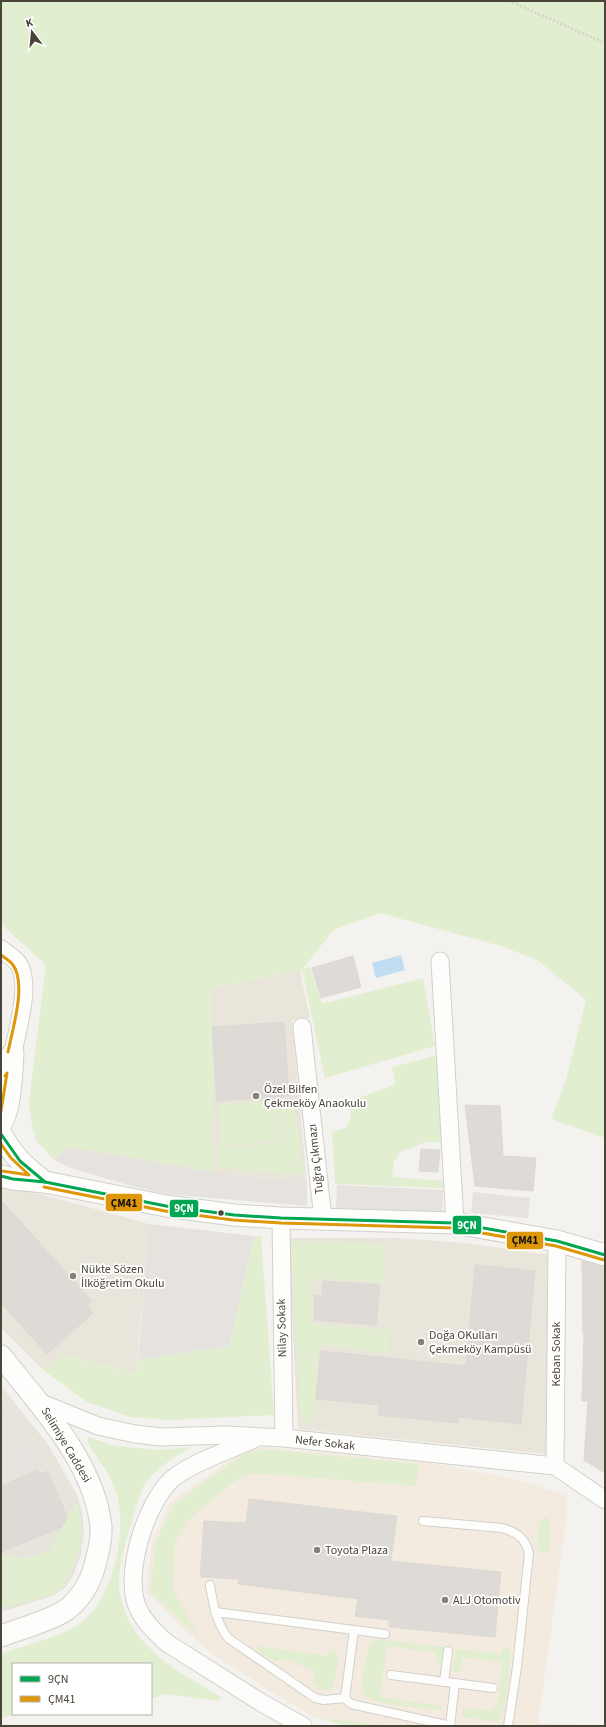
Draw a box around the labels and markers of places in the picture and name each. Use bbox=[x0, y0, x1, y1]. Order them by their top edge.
place label: Özel Bilfen Çekmeköy Anaokulu bbox=[264, 1081, 366, 1112]
marker: Özel Bilfen Çekmeköy Anaokulu bbox=[251, 1091, 261, 1101]
unlabelled marker bbox=[216, 1208, 226, 1218]
place label: Nükte Sözen İlköğretim Okulu bbox=[81, 1261, 165, 1292]
marker: Nükte Sözen İlköğretim Okulu bbox=[68, 1271, 78, 1281]
place label: Doğa OKulları Çekmeköy Kampüsü bbox=[429, 1327, 532, 1358]
marker: Doğa OKulları Çekmeköy Kampüsü bbox=[416, 1337, 426, 1347]
place label: Toyota Plaza bbox=[325, 1542, 388, 1559]
marker: Toyota Plaza bbox=[312, 1545, 322, 1555]
place label: ALJ Otomotiv bbox=[453, 1592, 521, 1609]
marker: ALJ Otomotiv bbox=[440, 1595, 450, 1605]

